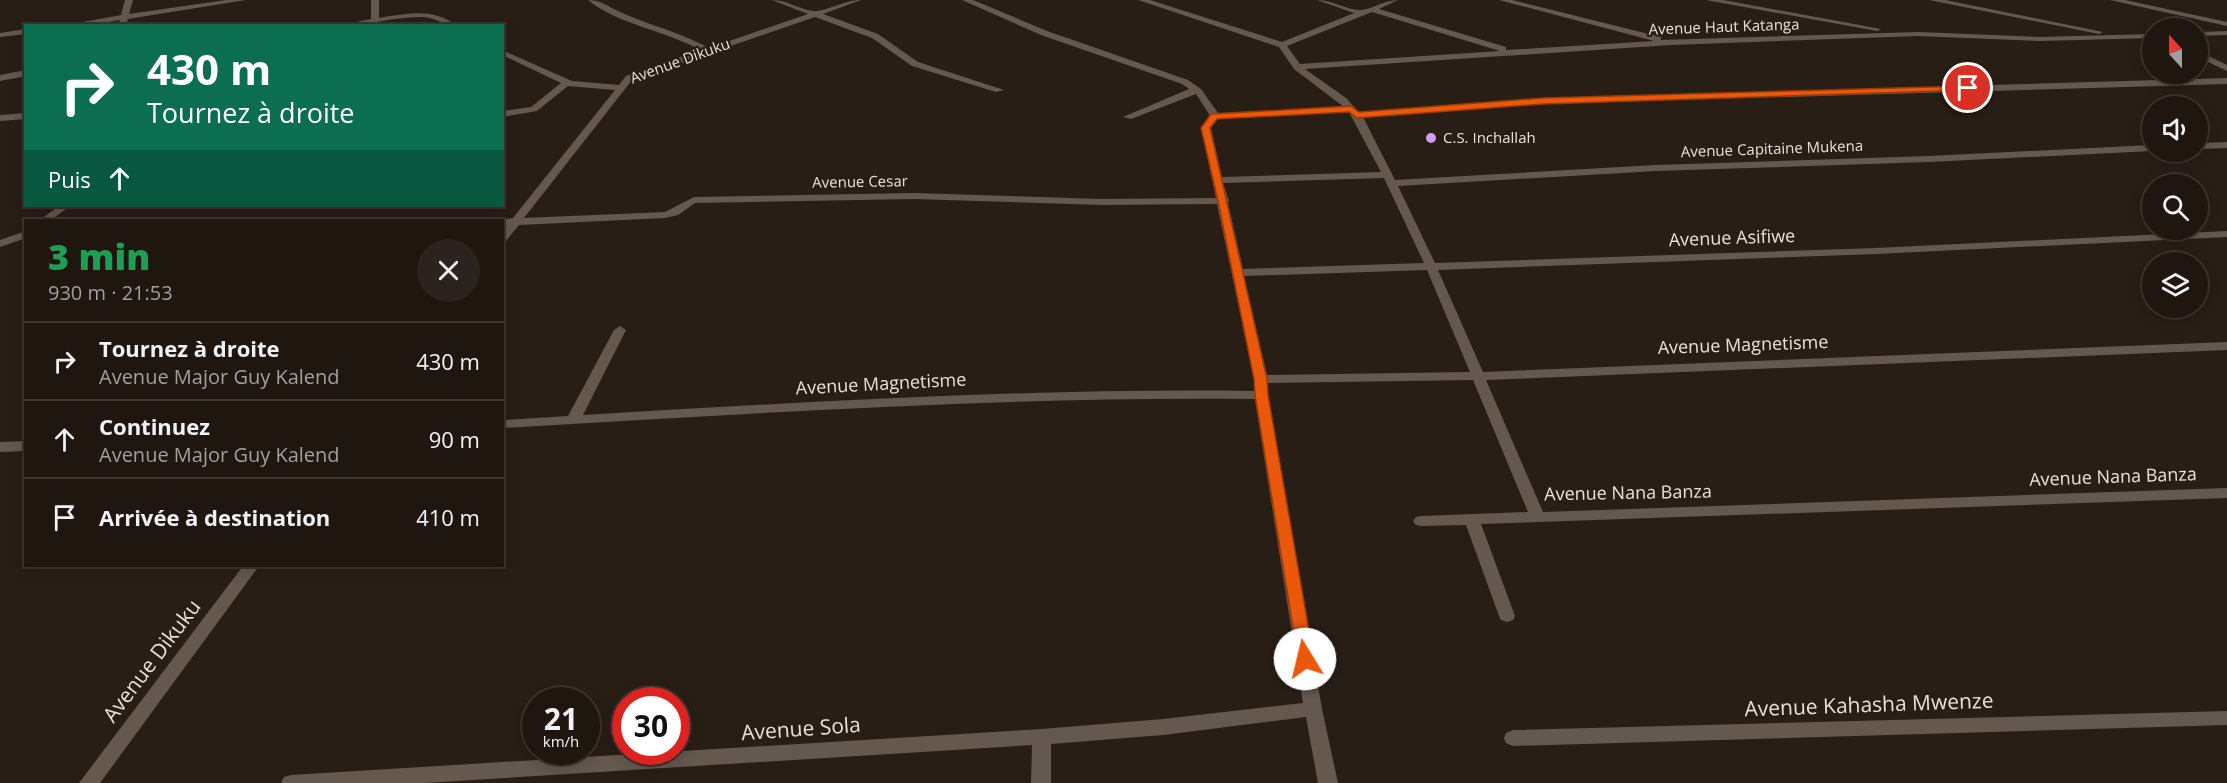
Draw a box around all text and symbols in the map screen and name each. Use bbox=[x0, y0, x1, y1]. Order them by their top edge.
street label: Avenue Haut Katanga bbox=[1648, 13, 1800, 39]
north arrow bbox=[2142, 18, 2208, 84]
map controls bbox=[2142, 18, 2208, 318]
street label: Avenue Dikuku bbox=[627, 33, 732, 87]
text: 430 m bbox=[147, 40, 271, 97]
icon: right bbox=[48, 48, 126, 126]
pin bbox=[1942, 62, 1993, 113]
icon: arrive bbox=[1951, 71, 1984, 104]
text: Tournez à droite bbox=[147, 94, 355, 131]
button: sound bbox=[2142, 96, 2208, 162]
place label: C.S. Inchallah bbox=[1443, 127, 1536, 147]
marker: C.S. Inchallah bbox=[1424, 131, 1438, 145]
street label: Avenue Capitaine Mukena bbox=[1680, 135, 1863, 161]
icon: ahead bbox=[103, 162, 136, 195]
text: Puis bbox=[48, 164, 91, 194]
street label: Avenue Cesar bbox=[812, 170, 908, 192]
button: search bbox=[2142, 174, 2208, 240]
street label: Avenue Asifiwe bbox=[1668, 223, 1796, 251]
text: 3 min bbox=[48, 232, 150, 281]
button: close bbox=[417, 239, 480, 302]
button: layers bbox=[2142, 252, 2208, 318]
text: 930 m · 21:53 bbox=[48, 279, 173, 306]
street label: Avenue Magnetisme bbox=[1657, 329, 1829, 359]
text: Tournez à droite bbox=[99, 333, 280, 363]
icon: right bbox=[48, 345, 81, 378]
text: 430 m bbox=[416, 346, 480, 376]
text: Avenue Major Guy Kalend bbox=[99, 363, 340, 390]
street label: Avenue Magnetisme bbox=[795, 367, 967, 399]
text: Continuez bbox=[99, 411, 210, 441]
icon: ahead bbox=[48, 423, 81, 456]
text: 90 m bbox=[429, 424, 480, 454]
text: Avenue Major Guy Kalend bbox=[99, 441, 340, 468]
street label: Avenue Nana Banza bbox=[2029, 461, 2197, 491]
street label: Avenue Nana Banza bbox=[1544, 479, 1712, 505]
icon: arrive bbox=[48, 501, 81, 534]
text: Arrivée à destination bbox=[99, 502, 330, 532]
text: 410 m bbox=[416, 502, 480, 532]
street label: Avenue Dikuku bbox=[96, 593, 207, 727]
position arrow bbox=[1273, 627, 1337, 691]
street label: Avenue Kahasha Mwenze bbox=[1744, 686, 1994, 722]
speed limit sign: 30 bbox=[612, 687, 690, 765]
text: 21 bbox=[544, 698, 578, 739]
street label: Avenue Sola bbox=[740, 710, 862, 746]
text: km/h bbox=[543, 731, 579, 751]

